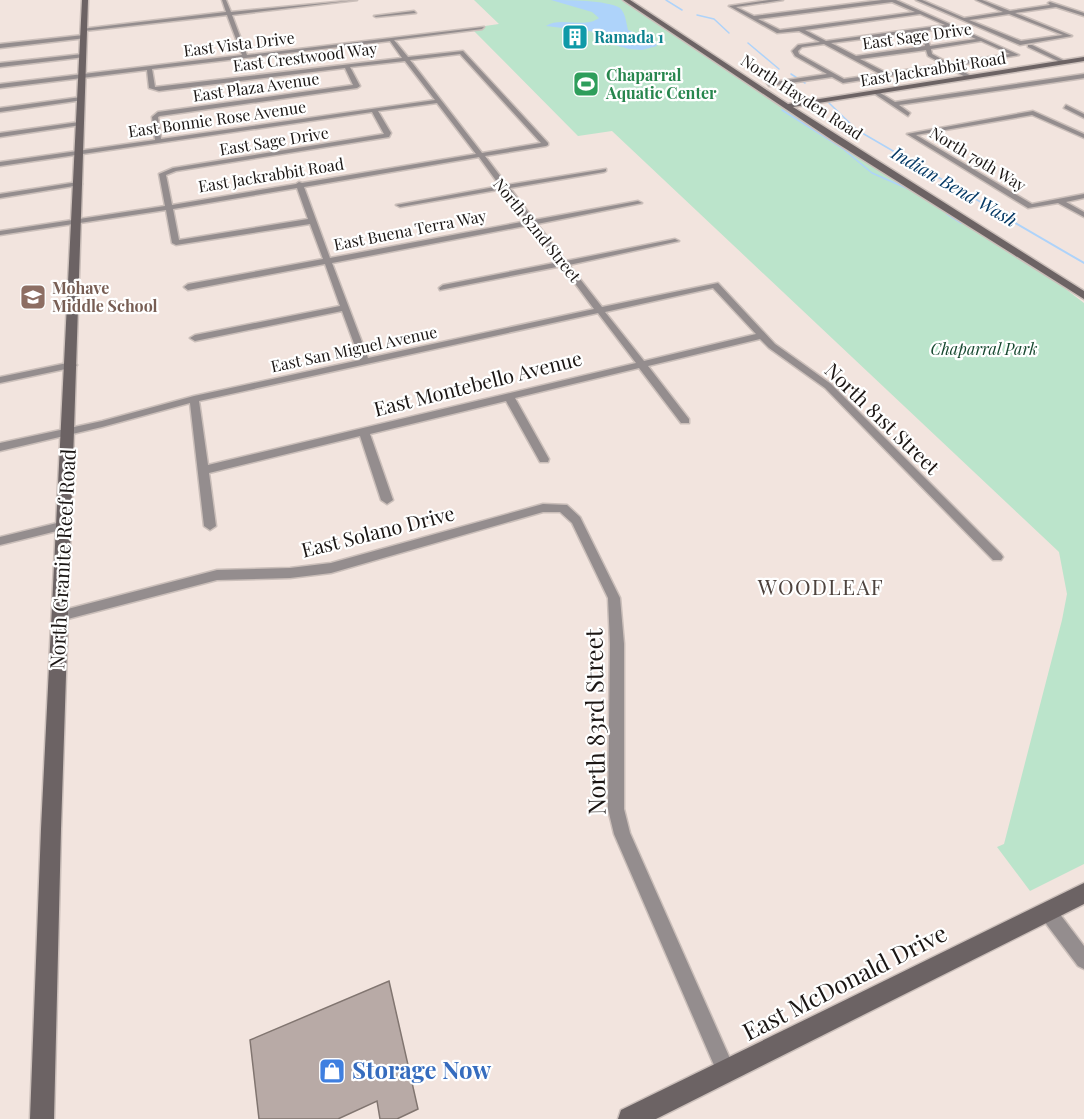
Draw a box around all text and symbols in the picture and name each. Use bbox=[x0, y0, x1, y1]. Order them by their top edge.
street label: East Sage Drive bbox=[861, 17, 973, 54]
building icon: Ramada 1 bbox=[560, 22, 590, 52]
street label: East Vista Drive bbox=[182, 26, 296, 61]
place label: Ramada 1 bbox=[594, 26, 664, 47]
street label: East Crestwood Way bbox=[232, 37, 378, 76]
street label: East Jackrabbit Road bbox=[859, 47, 1007, 90]
street label: North Hayden Road bbox=[737, 49, 867, 144]
place label: Chaparral Aquatic Center bbox=[605, 64, 717, 103]
street label: East Plaza Avenue bbox=[191, 67, 321, 106]
sports icon: Chaparral Aquatic Center bbox=[571, 69, 601, 99]
street label: East Bonnie Rose Avenue bbox=[127, 96, 307, 141]
street label: East Sage Drive bbox=[218, 122, 330, 160]
street label: North 79th Way bbox=[926, 122, 1030, 196]
water label: Indian Bend Wash bbox=[887, 140, 1022, 232]
street label: East Jackrabbit Road bbox=[197, 153, 345, 196]
street label: North 82nd Street bbox=[489, 173, 586, 286]
street label: East Buena Terra Way bbox=[332, 204, 488, 255]
place label: Mohave Middle School bbox=[52, 277, 158, 316]
school or university icon: Mohave Middle School bbox=[18, 282, 48, 312]
street label: East San Miguel Avenue bbox=[269, 321, 439, 376]
park label: Chaparral Park bbox=[930, 338, 1038, 359]
street label: East Montebello Avenue bbox=[371, 344, 585, 422]
street label: North 81st Street bbox=[820, 356, 947, 480]
street label: North Granite Reef Road bbox=[42, 448, 81, 670]
street label: East Solano Drive bbox=[298, 498, 457, 563]
district label: WOODLEAF bbox=[757, 572, 884, 600]
street label: North 83rd Street bbox=[576, 628, 612, 816]
street label: East McDonald Drive bbox=[736, 916, 952, 1047]
place label: Storage Now bbox=[352, 1053, 491, 1085]
shop icon: Storage Now bbox=[317, 1056, 347, 1086]

